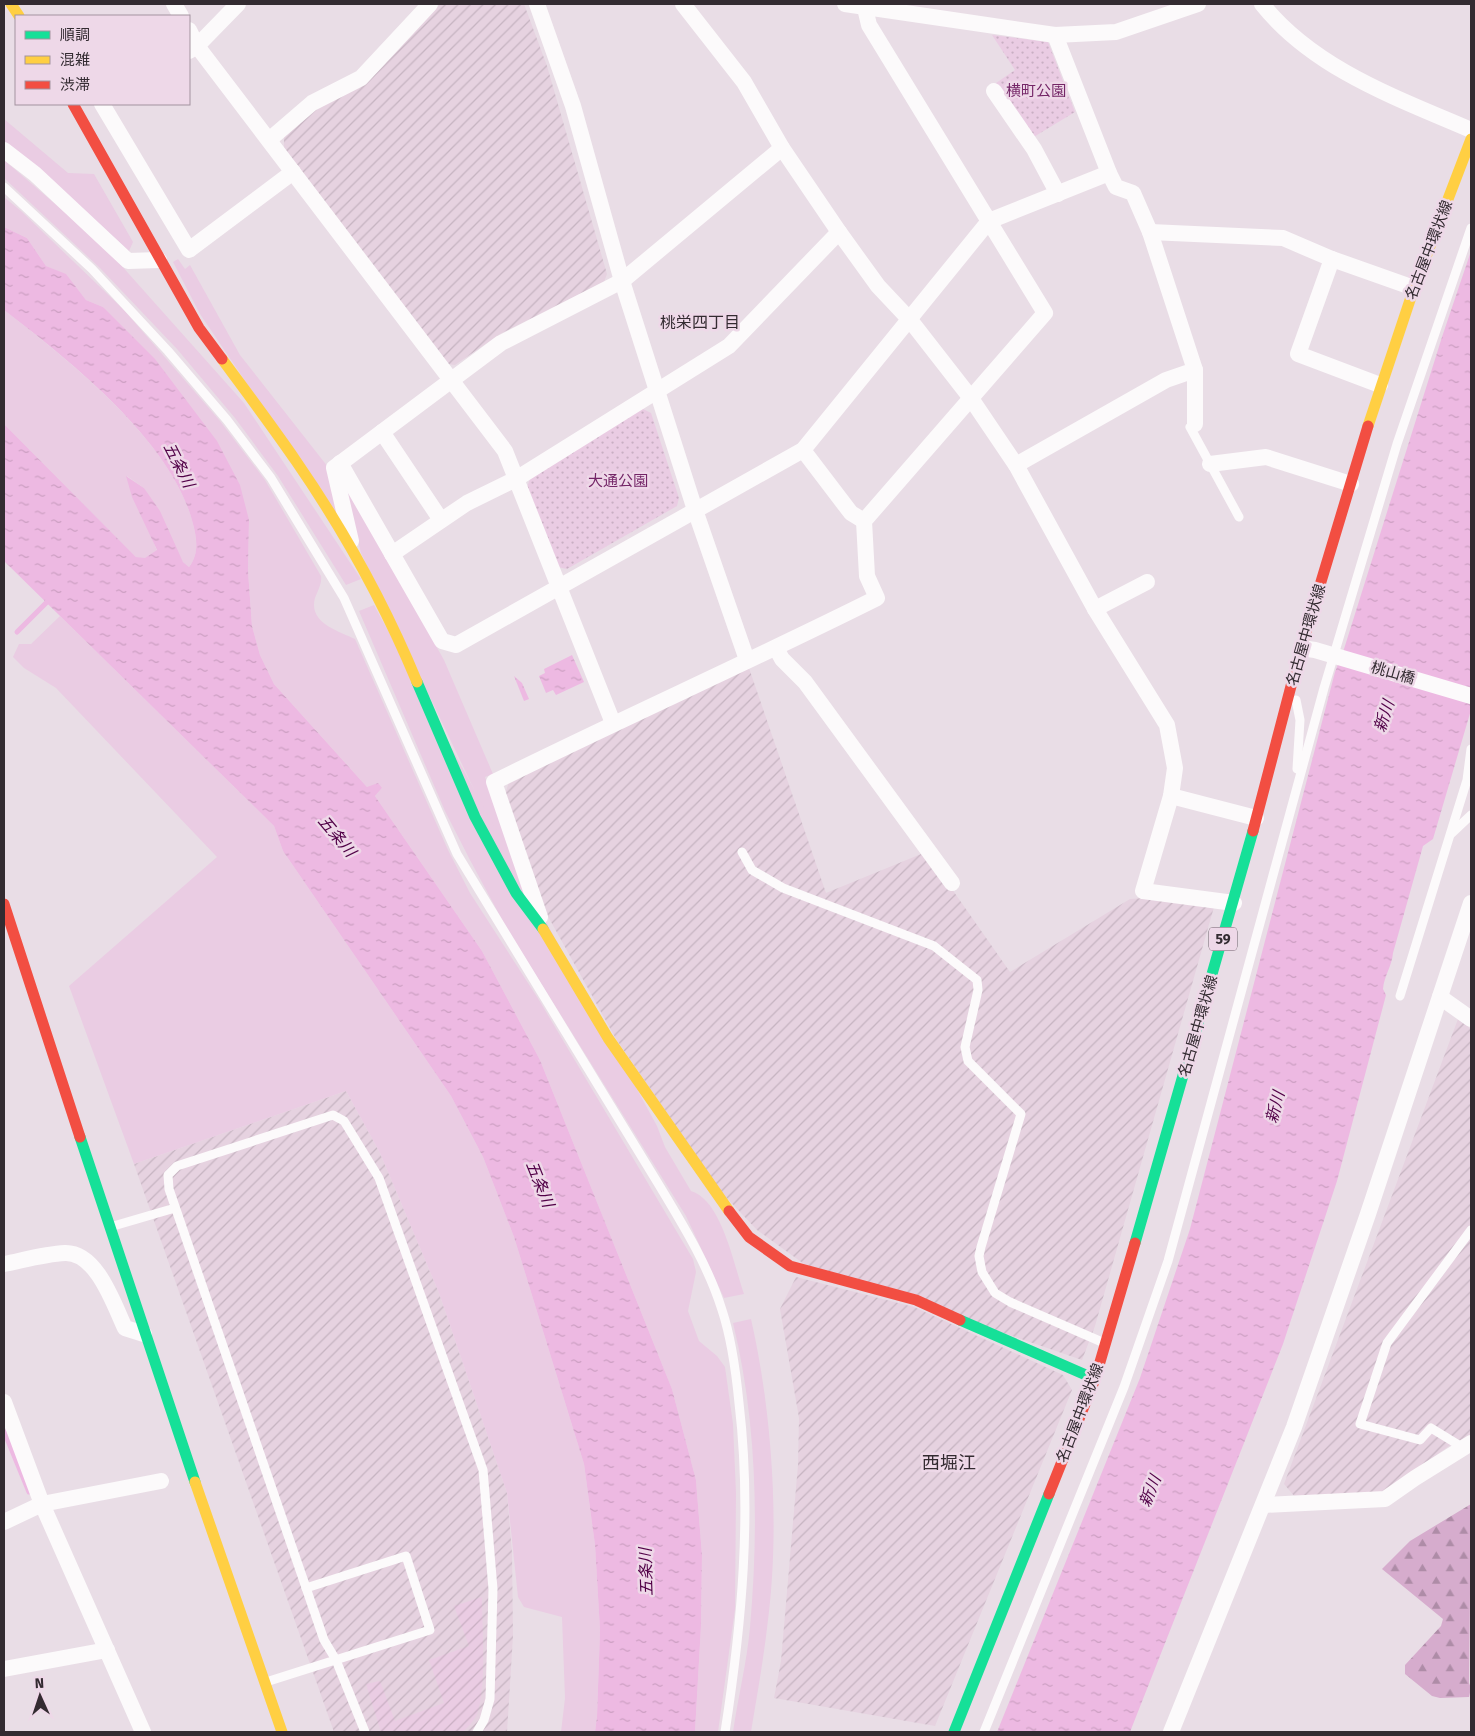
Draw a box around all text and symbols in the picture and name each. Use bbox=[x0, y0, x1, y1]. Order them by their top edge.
legend bbox=[15, 15, 190, 105]
text: 順調 bbox=[60, 26, 90, 44]
text: 混雑 bbox=[60, 51, 90, 69]
text: 渋滞 bbox=[60, 76, 90, 94]
park label: 横町公園 bbox=[1006, 82, 1066, 100]
street label: 名古屋中環状線 bbox=[1402, 198, 1456, 302]
district label: 桃栄四丁目 bbox=[660, 313, 740, 332]
water label: 五条川 bbox=[160, 439, 199, 492]
park label: 大通公園 bbox=[588, 472, 648, 490]
street label: 名古屋中環状線 bbox=[1283, 582, 1329, 688]
street label: 桃山橋 bbox=[1369, 658, 1417, 688]
water label: 新川 bbox=[1370, 696, 1399, 734]
water label: 五条川 bbox=[314, 812, 361, 862]
road number: 59 bbox=[1209, 928, 1237, 951]
street label: 名古屋中環状線 bbox=[1175, 973, 1221, 1079]
water label: 新川 bbox=[1262, 1087, 1289, 1125]
water label: 五条川 bbox=[522, 1158, 559, 1212]
street label: 名古屋中環状線 bbox=[1053, 1361, 1107, 1465]
district label: 西堀江 bbox=[922, 1452, 976, 1474]
water label: 新川 bbox=[1135, 1471, 1166, 1509]
water label: 五条川 bbox=[636, 1546, 656, 1596]
north arrow bbox=[15, 1671, 65, 1721]
text: N bbox=[34, 1675, 44, 1692]

